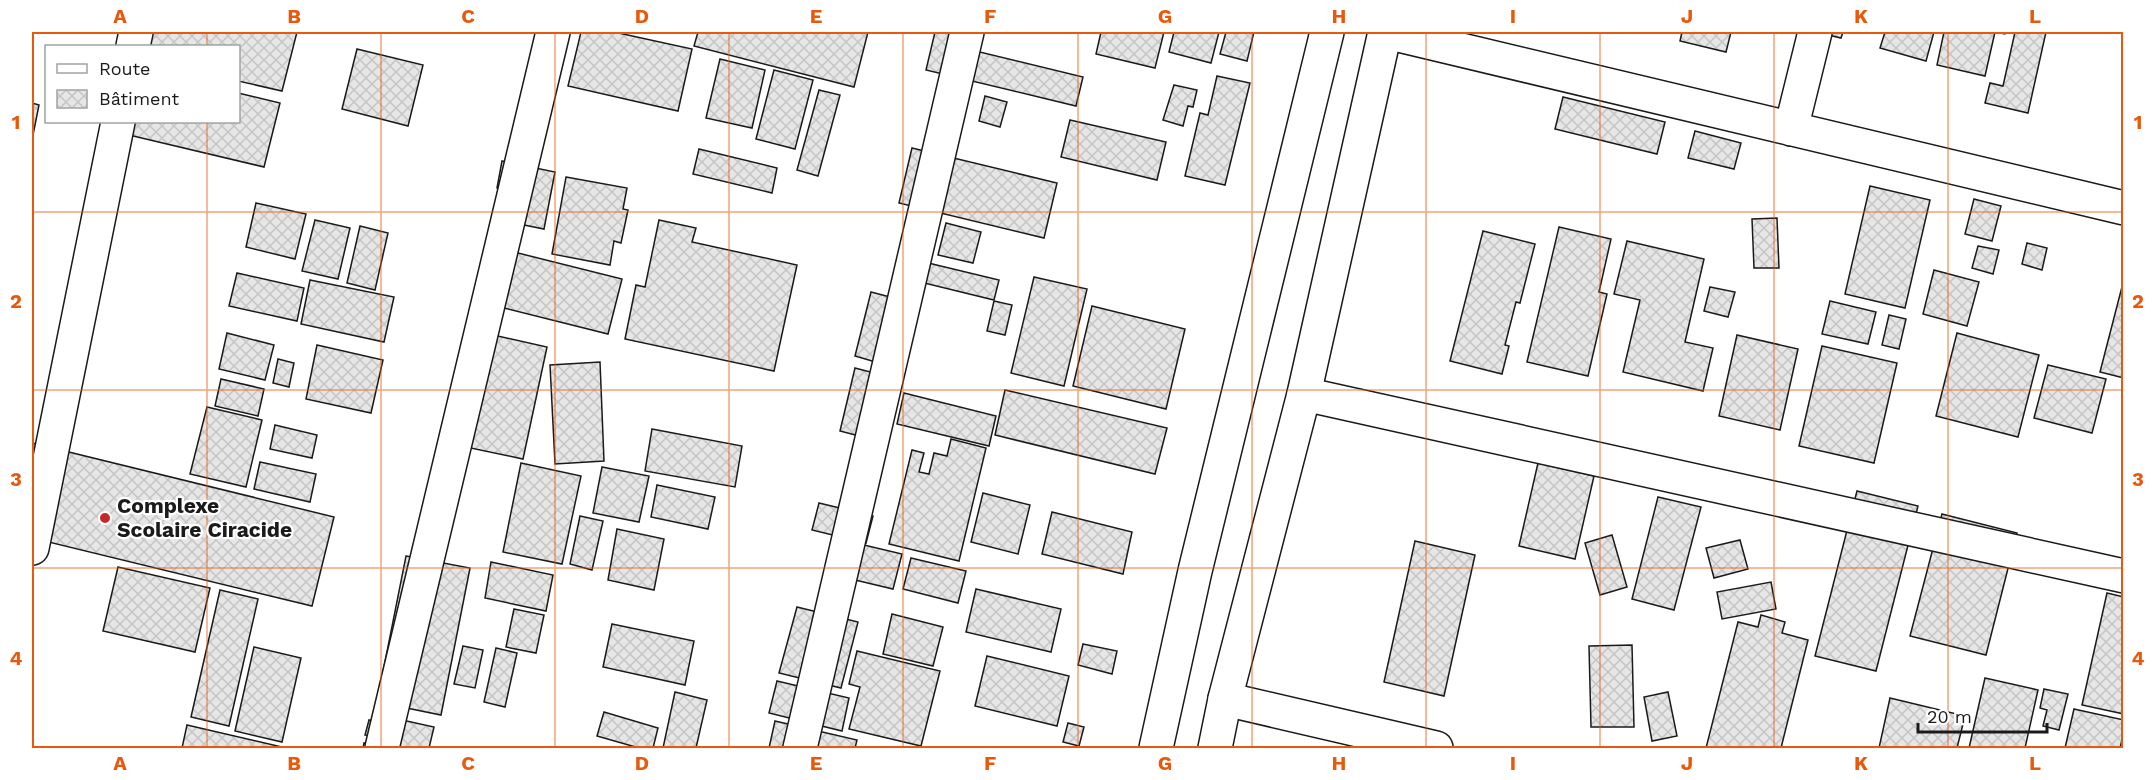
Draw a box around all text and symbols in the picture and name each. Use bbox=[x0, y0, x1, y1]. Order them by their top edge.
text: A bbox=[113, 4, 127, 28]
text: B bbox=[287, 4, 301, 28]
text: C bbox=[461, 4, 475, 28]
text: D bbox=[635, 4, 649, 28]
text: E bbox=[810, 4, 822, 28]
text: F bbox=[984, 4, 996, 28]
text: G bbox=[1158, 4, 1172, 28]
text: H bbox=[1332, 4, 1346, 28]
text: I bbox=[1510, 4, 1516, 28]
text: J bbox=[1681, 4, 1693, 28]
text: K bbox=[1854, 4, 1868, 28]
text: L bbox=[2029, 4, 2041, 28]
legend bbox=[45, 45, 240, 123]
text: Route bbox=[99, 58, 151, 79]
text: Bâtiment bbox=[99, 88, 179, 109]
text: 1 bbox=[12, 110, 20, 134]
text: 1 bbox=[2134, 110, 2142, 134]
text: 2 bbox=[10, 289, 22, 313]
text: 2 bbox=[2132, 289, 2144, 313]
text: 3 bbox=[10, 467, 22, 491]
text: 3 bbox=[2132, 467, 2144, 491]
place label: Complexe Scolaire Ciracide bbox=[117, 493, 292, 542]
marker: Complexe Scolaire Ciracide bbox=[98, 511, 112, 525]
text: 4 bbox=[10, 646, 23, 670]
text: 4 bbox=[2132, 646, 2145, 670]
scale bar bbox=[1918, 696, 2047, 734]
text: 20 m bbox=[1927, 706, 1972, 727]
text: A bbox=[113, 751, 127, 775]
text: B bbox=[287, 751, 301, 775]
text: C bbox=[461, 751, 475, 775]
text: D bbox=[635, 751, 649, 775]
text: E bbox=[810, 751, 822, 775]
text: F bbox=[984, 751, 996, 775]
text: G bbox=[1158, 751, 1172, 775]
text: H bbox=[1332, 751, 1346, 775]
text: I bbox=[1510, 751, 1516, 775]
text: J bbox=[1681, 751, 1693, 775]
text: K bbox=[1854, 751, 1868, 775]
text: L bbox=[2029, 751, 2041, 775]

